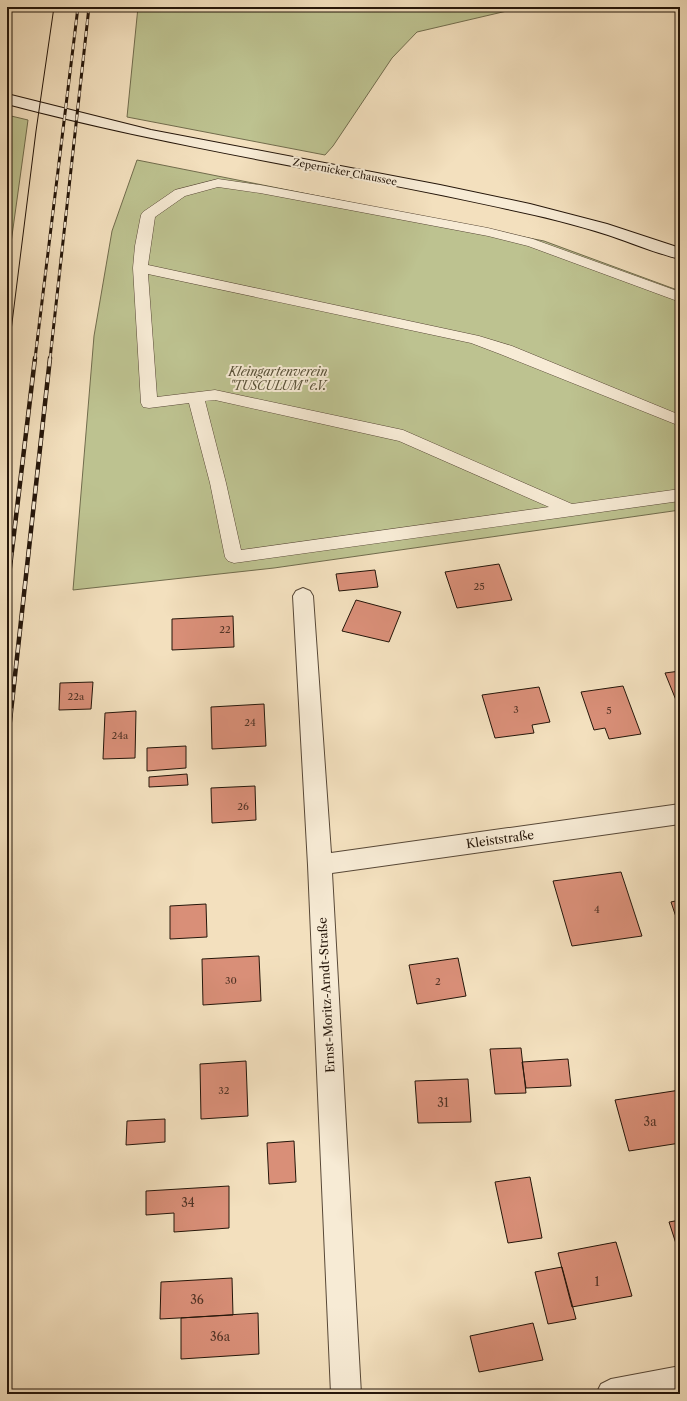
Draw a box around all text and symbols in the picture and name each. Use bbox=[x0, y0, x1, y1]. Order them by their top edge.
street label: Zepernicker Chaussee bbox=[292, 156, 399, 189]
park label: Kleingartenverein "TUSCULUM" e.V. bbox=[227, 364, 329, 393]
house number: 25 bbox=[473, 580, 485, 593]
house number: 22 bbox=[219, 623, 231, 636]
house number: 22a bbox=[68, 690, 85, 703]
house number: 3 bbox=[513, 703, 519, 716]
house number: 5 bbox=[606, 704, 612, 717]
house number: 24 bbox=[244, 716, 256, 729]
house number: 24a bbox=[112, 729, 129, 742]
house number: 26 bbox=[237, 800, 249, 813]
street label: Kleiststraße bbox=[465, 827, 535, 851]
house number: 4 bbox=[594, 903, 600, 916]
street label: Ernst-Moritz-Arndt-Straße bbox=[314, 917, 338, 1073]
house number: 30 bbox=[225, 974, 237, 987]
house number: 2 bbox=[435, 975, 441, 988]
house number: 32 bbox=[218, 1084, 230, 1097]
house number: 31 bbox=[437, 1095, 449, 1110]
house number: 3a bbox=[644, 1114, 657, 1129]
house number: 34 bbox=[181, 1195, 195, 1210]
house number: 1 bbox=[594, 1274, 600, 1289]
house number: 36 bbox=[190, 1292, 204, 1307]
house number: 36a bbox=[210, 1329, 231, 1344]

